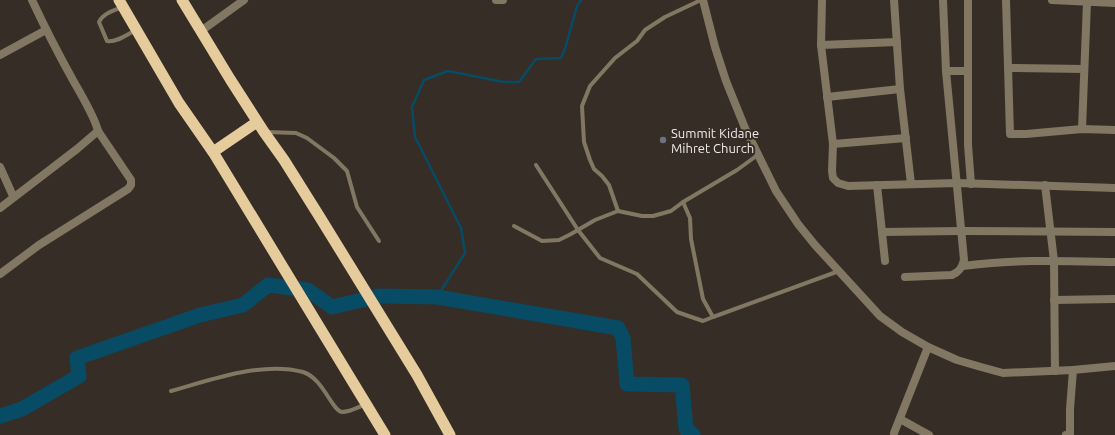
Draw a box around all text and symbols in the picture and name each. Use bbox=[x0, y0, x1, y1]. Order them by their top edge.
place label: Summit Kidane Mihret Church bbox=[671, 126, 759, 155]
marker: Summit Kidane Mihret Church bbox=[658, 135, 668, 145]

